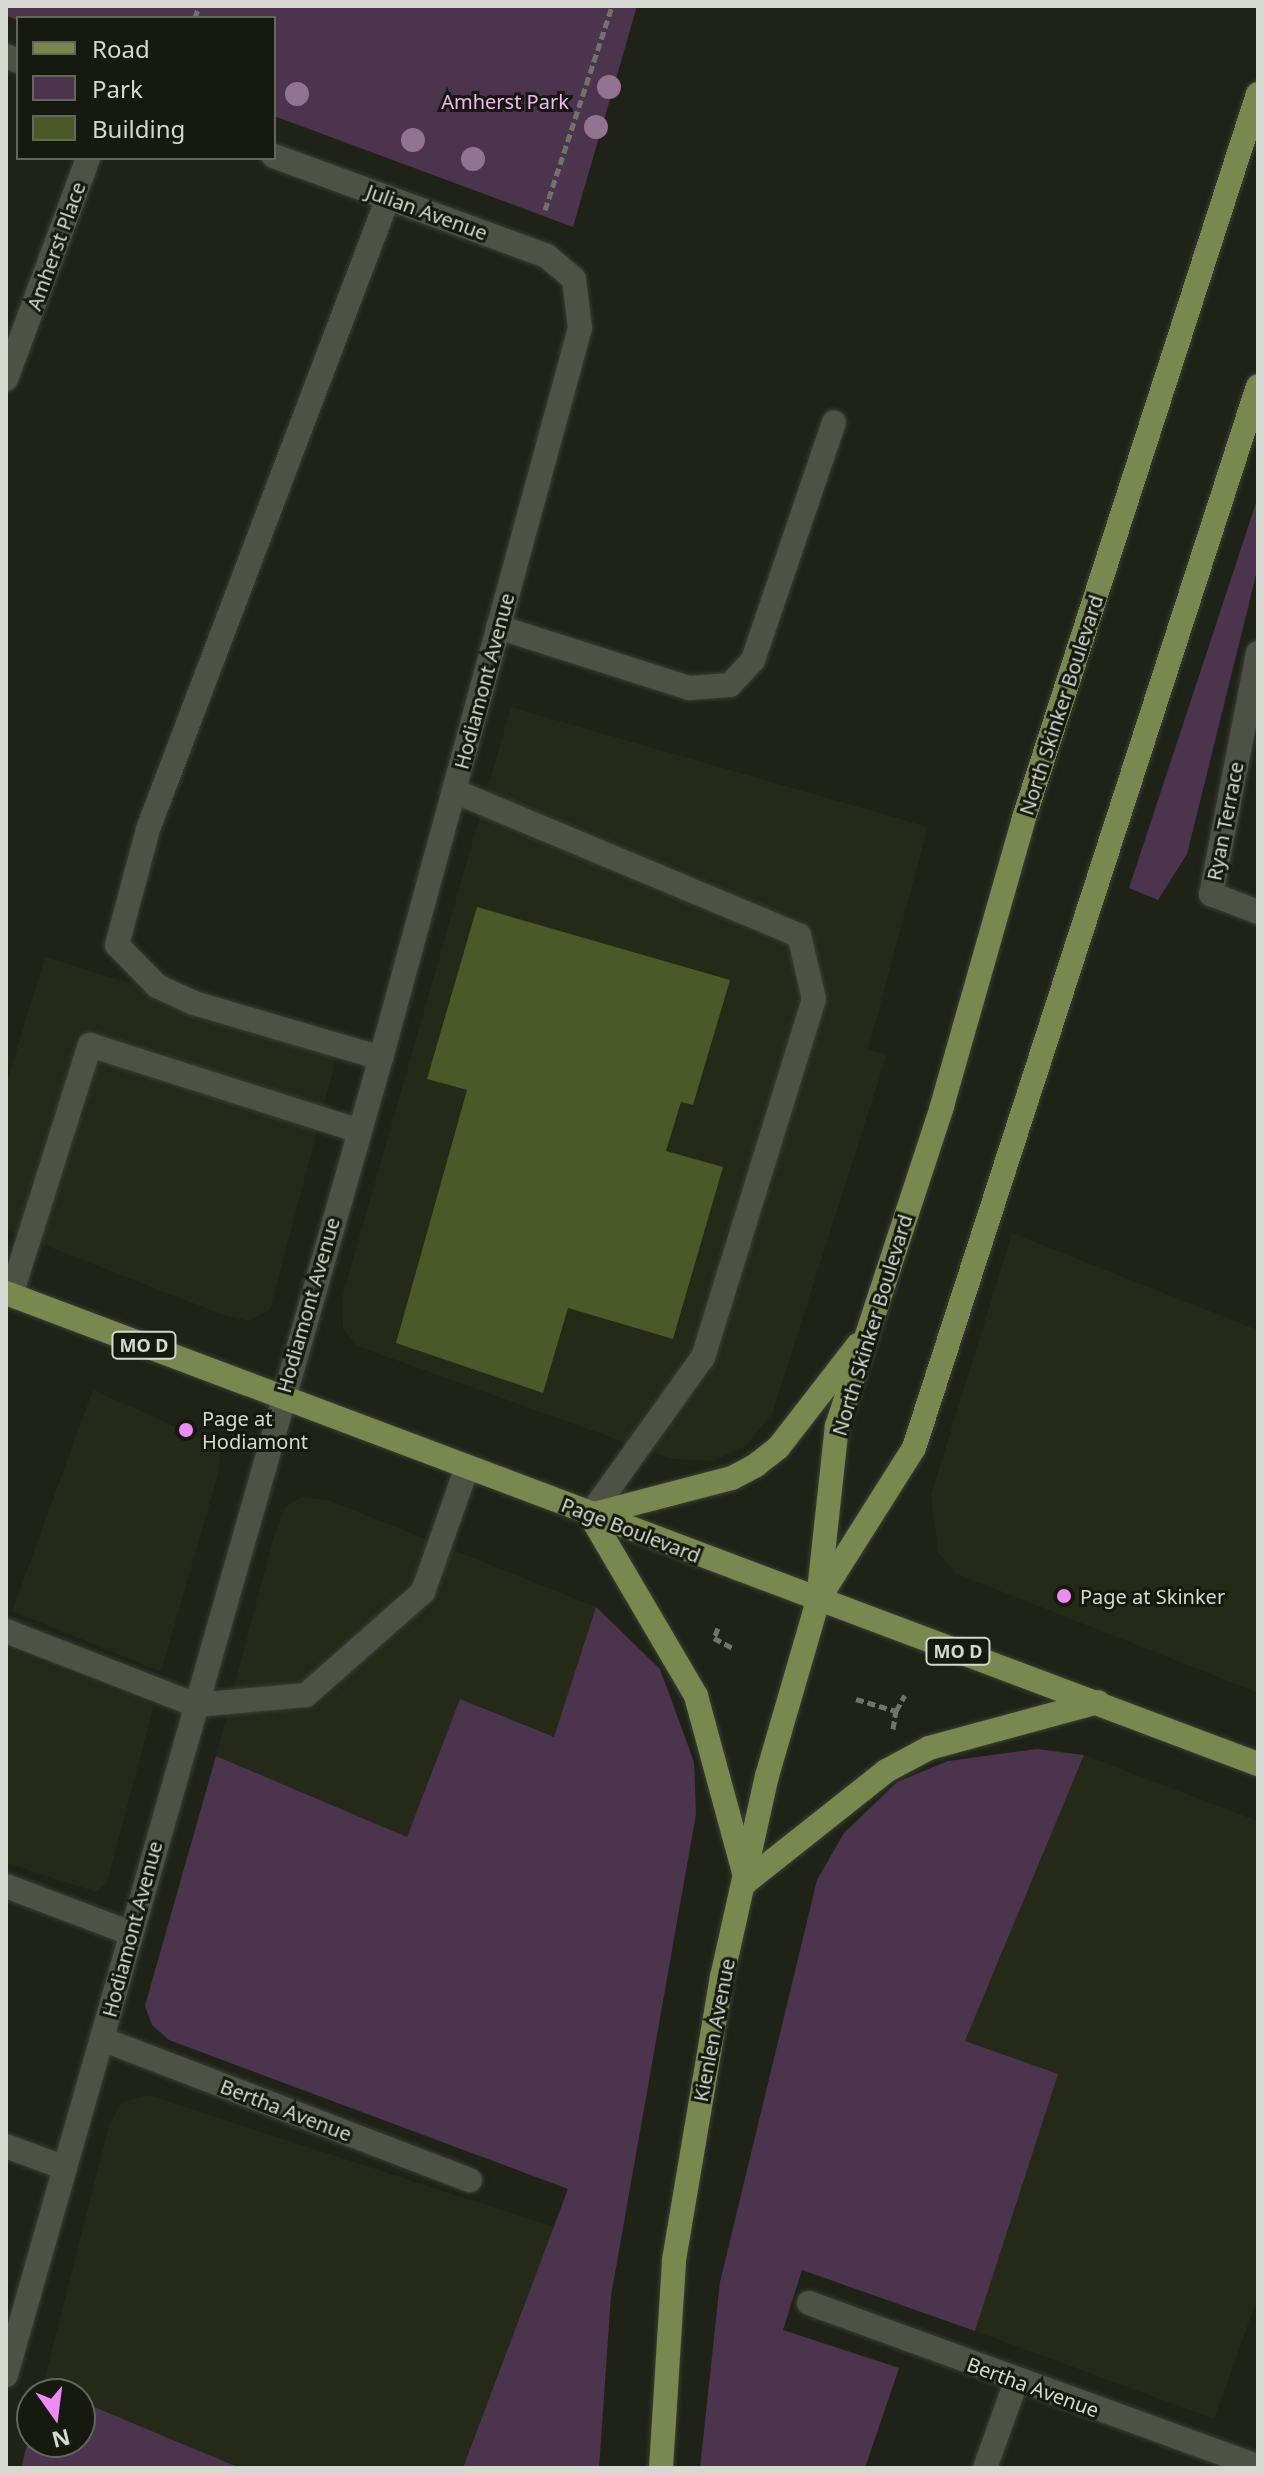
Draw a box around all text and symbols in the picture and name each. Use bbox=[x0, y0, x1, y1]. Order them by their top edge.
legend bbox=[16, 16, 276, 160]
text: Road bbox=[92, 32, 150, 65]
text: Park bbox=[92, 72, 143, 105]
park label: Amherst Park bbox=[441, 89, 569, 113]
text: Building bbox=[92, 112, 185, 145]
street label: Amherst Place bbox=[22, 179, 90, 313]
street label: Julian Avenue bbox=[363, 179, 491, 245]
street label: Hodiamont Avenue bbox=[449, 590, 519, 772]
street label: North Skinker Boulevard bbox=[1014, 592, 1108, 818]
street label: Ryan Terrace bbox=[1202, 759, 1248, 883]
street label: North Skinker Boulevard bbox=[827, 1212, 917, 1438]
street label: Hodiamont Avenue bbox=[271, 1215, 345, 1395]
road number: MO D bbox=[110, 1331, 178, 1359]
place label: Page at Hodiamont bbox=[202, 1406, 308, 1453]
marker: Page at Hodiamont bbox=[177, 1421, 195, 1439]
street label: Page Boulevard bbox=[558, 1492, 704, 1568]
place label: Page at Skinker bbox=[1080, 1584, 1225, 1608]
marker: Page at Skinker bbox=[1055, 1587, 1073, 1605]
road number: MO D bbox=[924, 1637, 992, 1665]
street label: Hodiamont Avenue bbox=[97, 1838, 167, 2020]
street label: Kienlen Avenue bbox=[688, 1956, 740, 2104]
street label: Bertha Avenue bbox=[217, 2074, 355, 2146]
street label: Bertha Avenue bbox=[964, 2352, 1102, 2422]
north arrow bbox=[16, 2378, 96, 2458]
text: N bbox=[49, 2423, 74, 2456]

